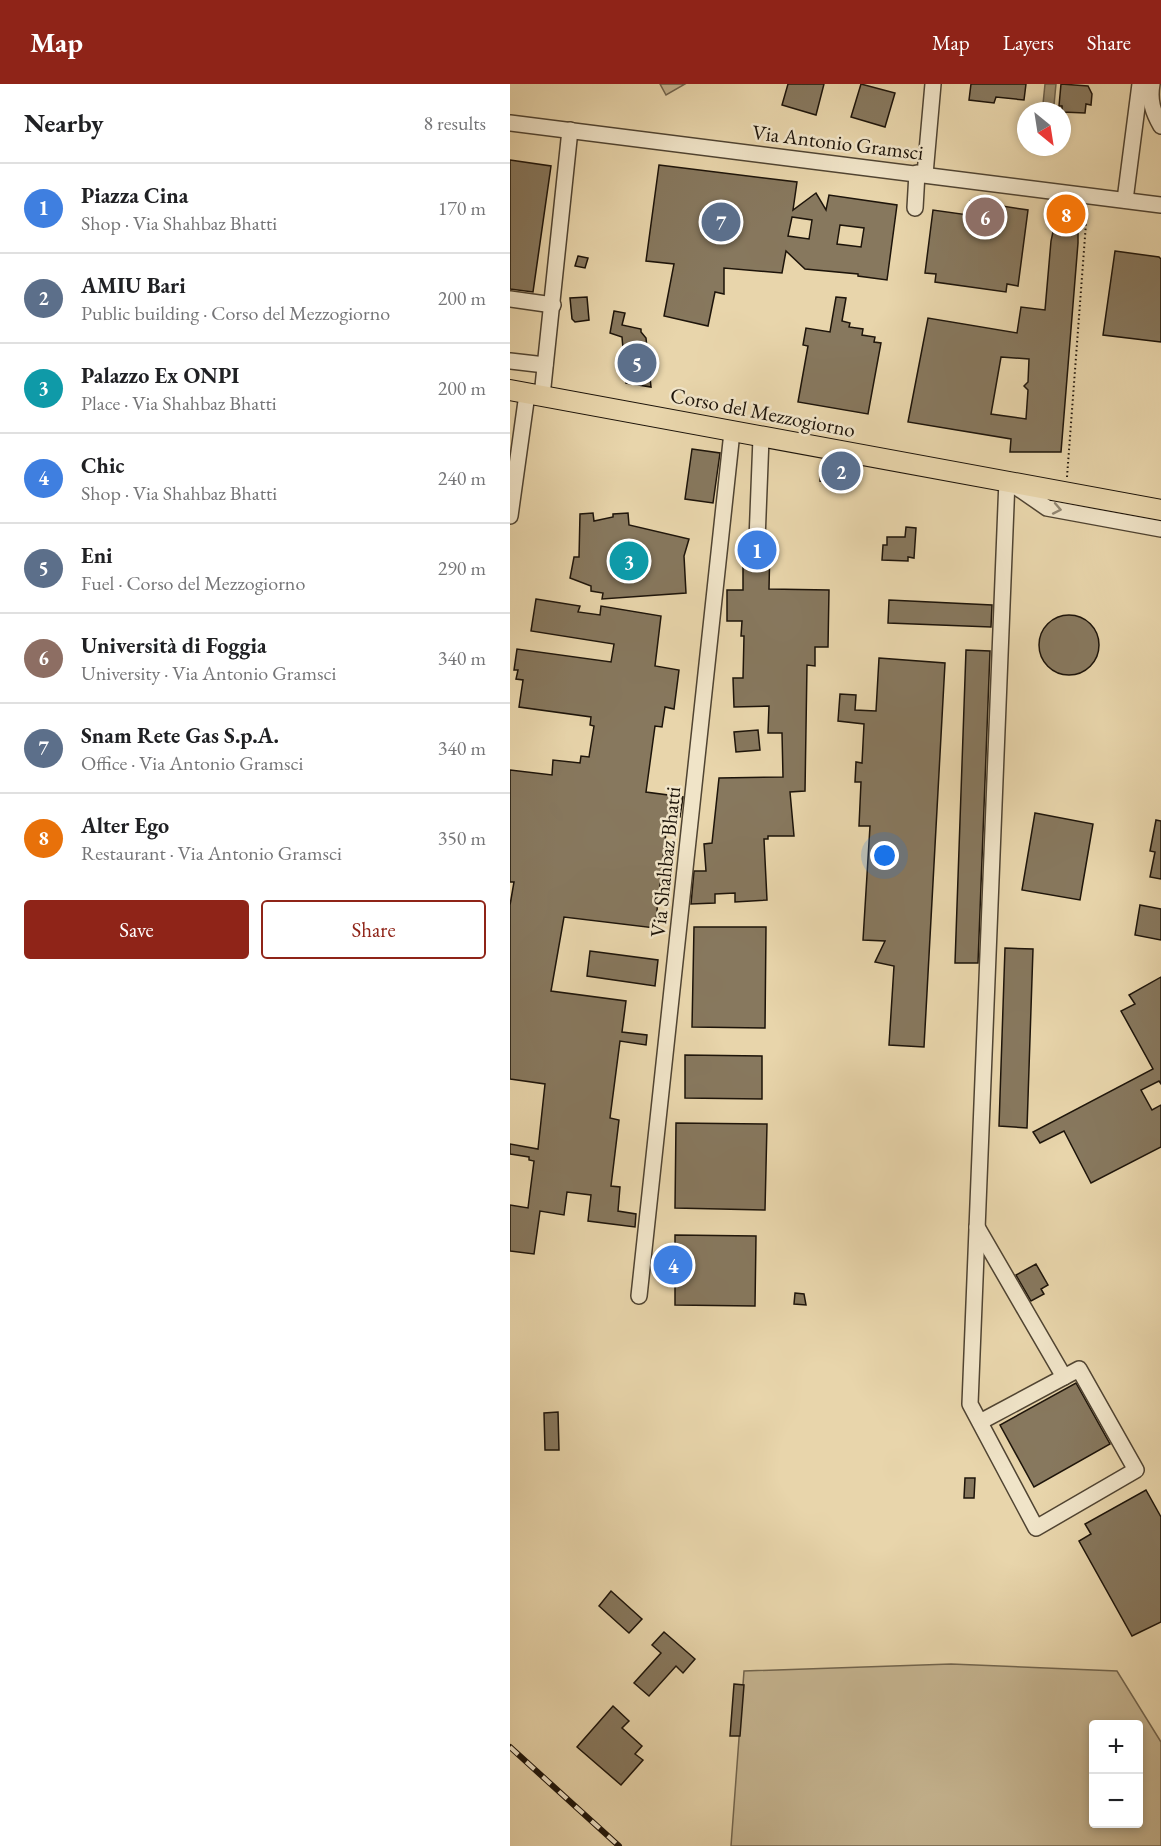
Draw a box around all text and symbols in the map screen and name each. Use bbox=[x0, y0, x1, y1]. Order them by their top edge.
text: Map bbox=[30, 24, 83, 60]
text: Map bbox=[932, 29, 970, 56]
text: Layers bbox=[1003, 29, 1054, 56]
text: Share bbox=[1087, 29, 1131, 56]
north arrow bbox=[1017, 102, 1071, 156]
text: Nearby bbox=[24, 106, 104, 140]
text: 8 results bbox=[423, 110, 486, 136]
street label: Via Antonio Gramsci bbox=[751, 118, 925, 166]
text: Piazza Cina bbox=[81, 181, 188, 210]
pin: 8 bbox=[1046, 192, 1086, 236]
pin: 6 bbox=[966, 194, 1004, 240]
text: 1 bbox=[38, 195, 49, 221]
text: 170 m bbox=[438, 195, 486, 221]
pin: 7 bbox=[702, 200, 740, 244]
text: Shop · Via Shahbaz Bhatti bbox=[81, 210, 277, 236]
text: AMIU Bari bbox=[81, 271, 186, 300]
text: 2 bbox=[38, 285, 49, 311]
text: 200 m bbox=[438, 285, 486, 311]
text: Public building · Corso del Mezzogiorno bbox=[81, 300, 390, 326]
pin: 5 bbox=[618, 340, 656, 386]
text: Palazzo Ex ONPI bbox=[81, 361, 239, 390]
text: 3 bbox=[38, 375, 49, 401]
text: 200 m bbox=[438, 375, 486, 401]
street label: Corso del Mezzogiorno bbox=[668, 381, 858, 443]
text: Place · Via Shahbaz Bhatti bbox=[81, 390, 277, 416]
pin: 2 bbox=[822, 448, 860, 494]
text: Chic bbox=[81, 451, 124, 480]
text: 4 bbox=[38, 465, 49, 491]
text: 240 m bbox=[438, 465, 486, 491]
text: Shop · Via Shahbaz Bhatti bbox=[81, 480, 277, 506]
one-way arrow bbox=[1052, 502, 1062, 515]
pin: 1 bbox=[738, 528, 776, 572]
pin: 3 bbox=[610, 538, 648, 584]
text: Eni bbox=[81, 541, 113, 570]
text: 5 bbox=[38, 555, 49, 581]
text: 290 m bbox=[438, 555, 486, 581]
text: Fuel · Corso del Mezzogiorno bbox=[81, 570, 305, 596]
text: Università di Foggia bbox=[81, 631, 267, 660]
text: 6 bbox=[38, 645, 49, 671]
text: 340 m bbox=[438, 645, 486, 671]
text: University · Via Antonio Gramsci bbox=[81, 660, 337, 686]
text: Snam Rete Gas S.p.A. bbox=[81, 721, 279, 750]
text: 7 bbox=[38, 735, 49, 761]
text: 340 m bbox=[438, 735, 486, 761]
text: Office · Via Antonio Gramsci bbox=[81, 750, 303, 776]
street label: Via Shahbaz Bhatti bbox=[644, 785, 686, 939]
text: Alter Ego bbox=[81, 811, 169, 840]
text: 8 bbox=[38, 825, 49, 851]
text: 350 m bbox=[438, 825, 486, 851]
text: Restaurant · Via Antonio Gramsci bbox=[81, 840, 342, 866]
your location bbox=[870, 841, 899, 870]
button: Save bbox=[24, 900, 249, 959]
button: Share bbox=[261, 900, 486, 959]
pin: 4 bbox=[654, 1242, 692, 1288]
map controls bbox=[1089, 1720, 1143, 1828]
button: + bbox=[1089, 1720, 1143, 1774]
button: − bbox=[1089, 1774, 1143, 1828]

